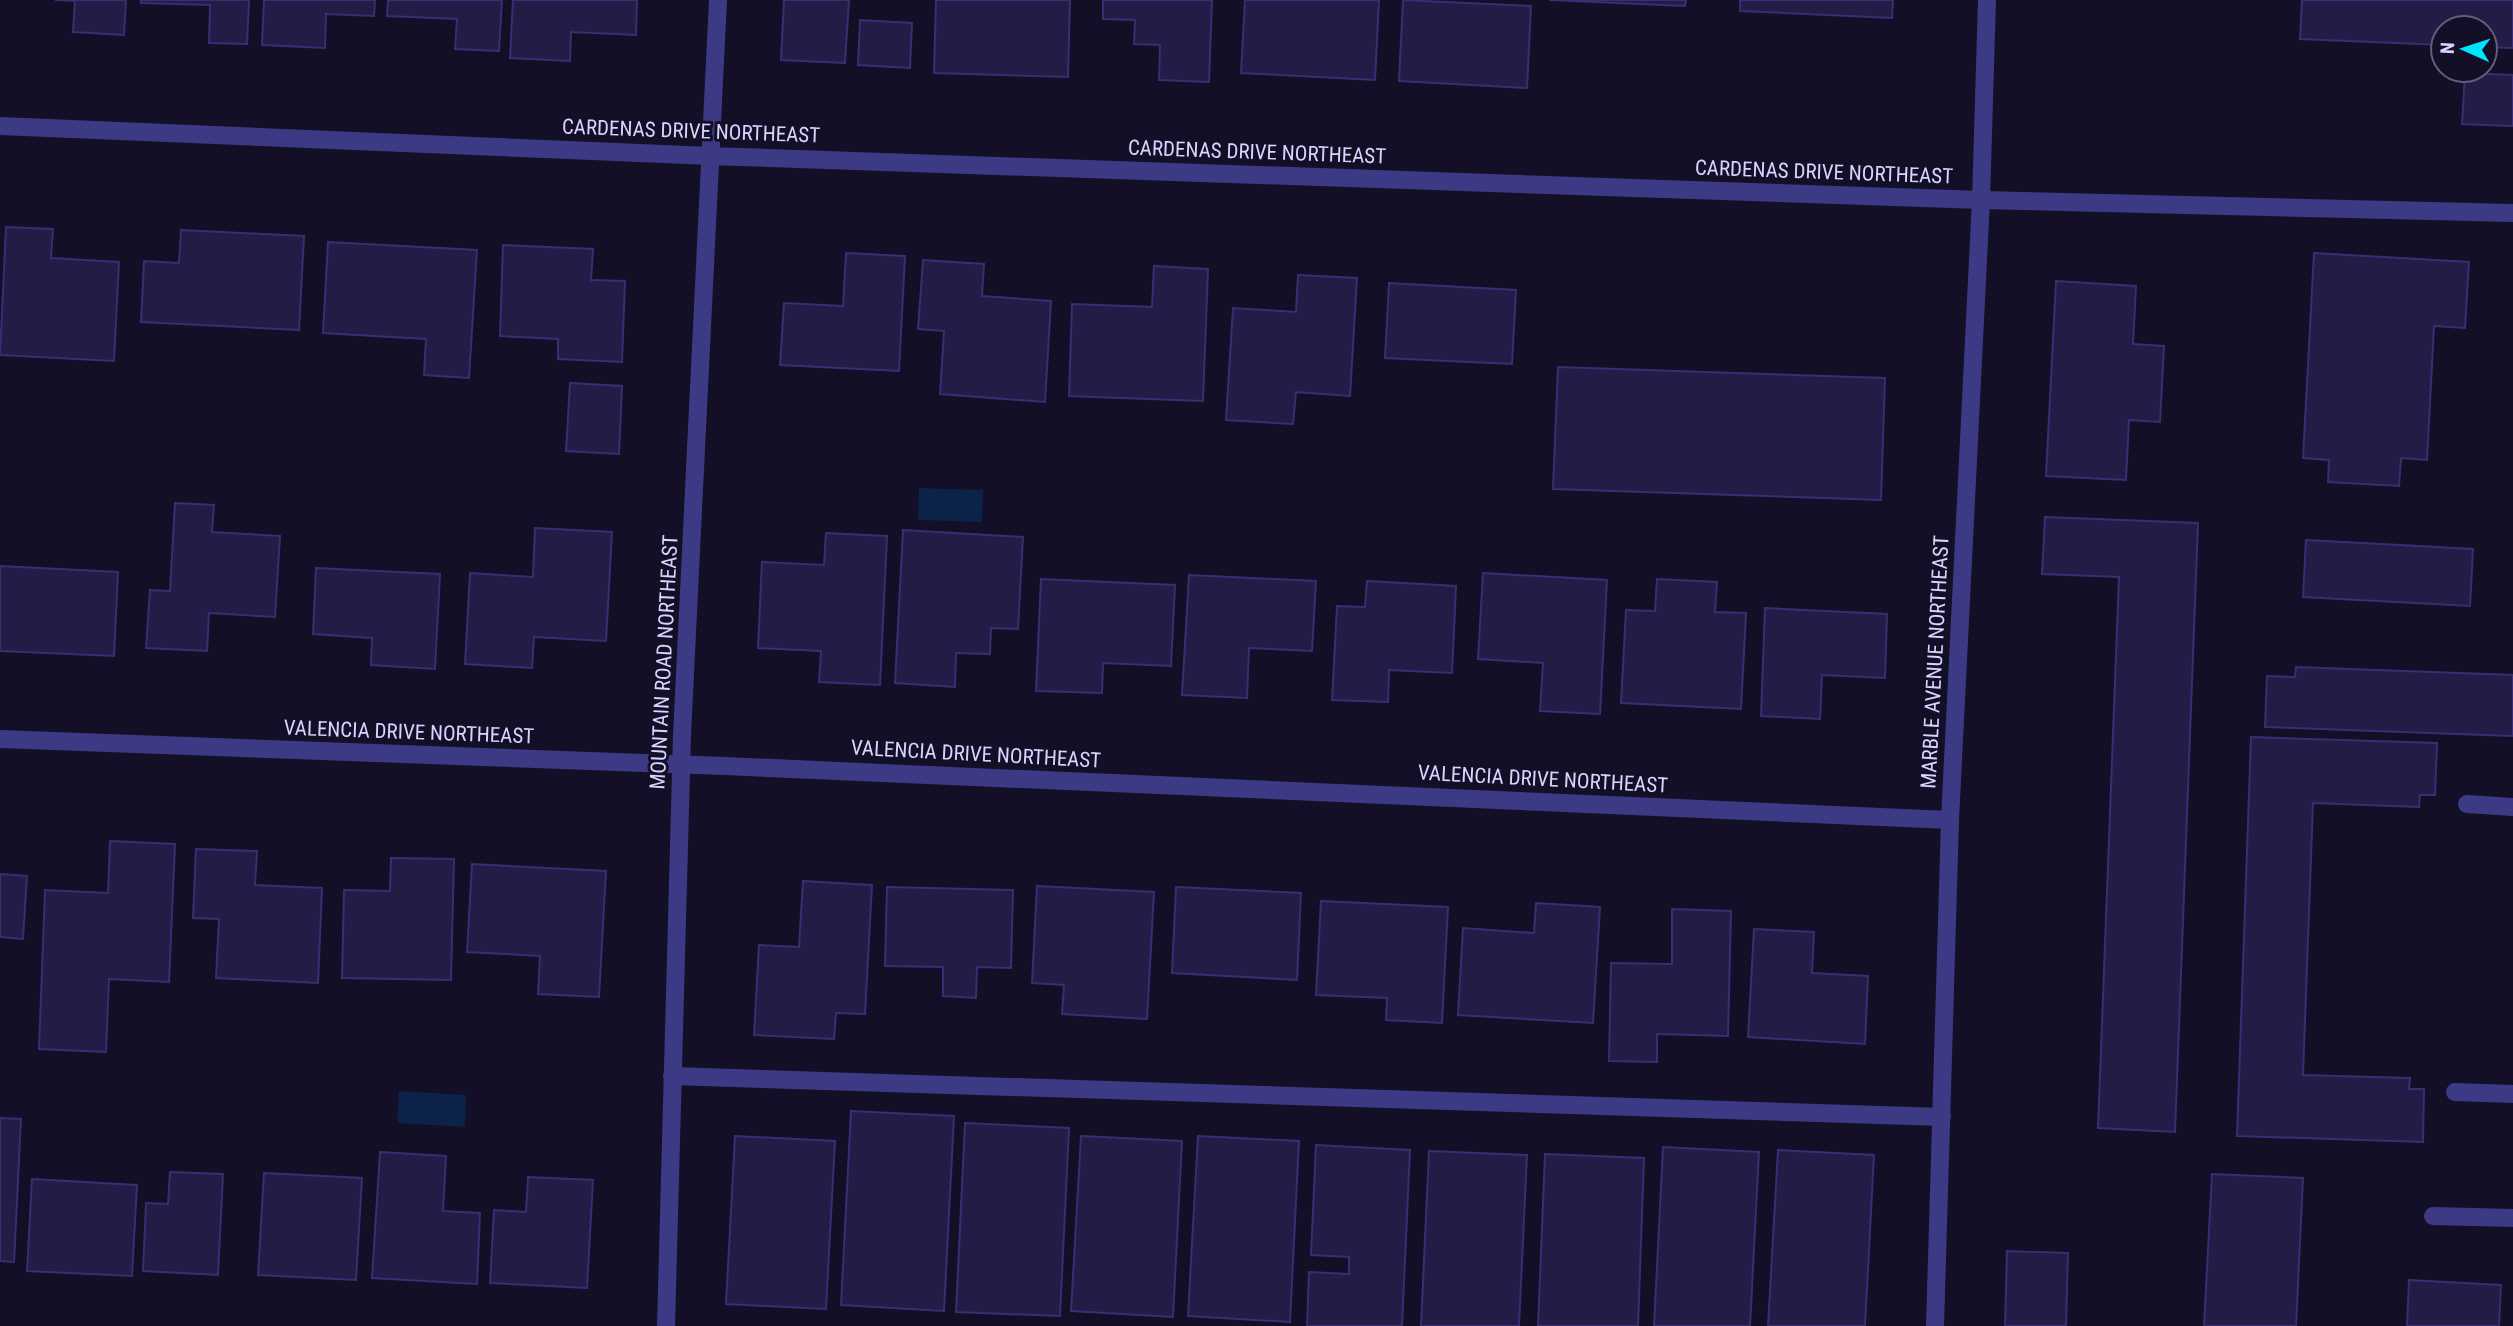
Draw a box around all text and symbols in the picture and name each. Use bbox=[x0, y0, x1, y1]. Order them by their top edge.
north arrow bbox=[2429, 14, 2499, 84]
text: N bbox=[2436, 42, 2459, 55]
street label: CARDENAS DRIVE NORTHEAST bbox=[562, 115, 821, 148]
street label: CARDENAS DRIVE NORTHEAST bbox=[1128, 136, 1387, 169]
street label: CARDENAS DRIVE NORTHEAST bbox=[1695, 156, 1954, 189]
street label: MOUNTAIN ROAD NORTHEAST bbox=[645, 534, 683, 790]
street label: MARBLE AVENUE NORTHEAST bbox=[1916, 535, 1954, 789]
street label: VALENCIA DRIVE NORTHEAST bbox=[283, 716, 535, 748]
street label: VALENCIA DRIVE NORTHEAST bbox=[850, 735, 1102, 773]
street label: VALENCIA DRIVE NORTHEAST bbox=[1417, 760, 1669, 798]

